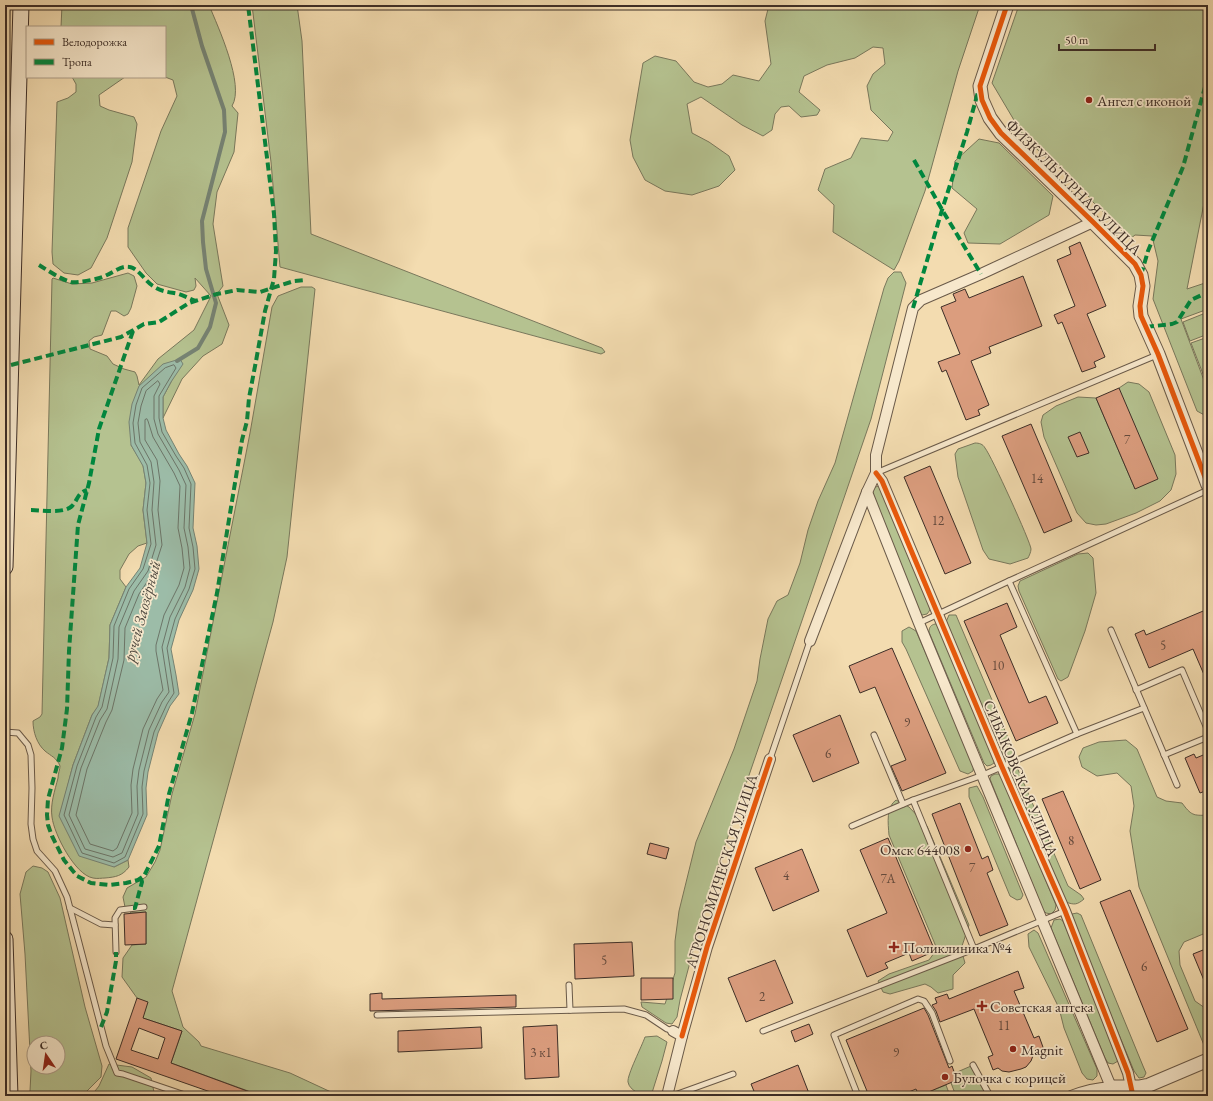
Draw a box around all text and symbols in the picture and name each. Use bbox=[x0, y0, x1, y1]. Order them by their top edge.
legend bbox=[26, 26, 166, 78]
scale bar bbox=[1059, 26, 1155, 52]
text: 50 m bbox=[1065, 32, 1089, 48]
text: Велодорожка bbox=[62, 34, 127, 50]
text: Тропа bbox=[62, 54, 92, 70]
place label: Ангел с иконой bbox=[1096, 91, 1191, 110]
marker: Ангел с иконой bbox=[1084, 95, 1094, 105]
street label: ФИЗКУЛЬТУРНАЯ УЛИЦА bbox=[1002, 115, 1146, 259]
house number: 7 bbox=[1124, 431, 1131, 448]
house number: 14 bbox=[1031, 470, 1044, 487]
house number: 12 bbox=[932, 512, 945, 529]
water label: ручей Заозёрный bbox=[118, 558, 166, 666]
house number: 5 bbox=[1160, 637, 1166, 654]
house number: 10 bbox=[992, 657, 1004, 674]
street label: СИБАКОВСКАЯ УЛИЦА bbox=[979, 697, 1063, 860]
house number: 9 bbox=[904, 714, 911, 731]
house number: 6 bbox=[825, 745, 831, 762]
street label: АГРОНОМИЧЕСКАЯ УЛИЦА bbox=[680, 771, 762, 971]
house number: 8 bbox=[1068, 832, 1074, 849]
place label: Омск 644008 bbox=[880, 840, 960, 859]
marker: Омск 644008 bbox=[963, 844, 973, 854]
house number: 7 bbox=[969, 859, 976, 876]
house number: 4 bbox=[783, 867, 790, 884]
house number: 7А bbox=[880, 870, 897, 887]
place label: Поликлиника №4 bbox=[903, 938, 1013, 957]
marker: Поликлиника №4 bbox=[888, 941, 900, 953]
house number: 5 bbox=[601, 952, 607, 969]
house number: 6 bbox=[1141, 958, 1147, 975]
house number: 2 bbox=[759, 988, 766, 1005]
place label: Советская аптека bbox=[990, 997, 1093, 1016]
marker: Советская аптека bbox=[977, 1001, 987, 1011]
house number: 11 bbox=[998, 1017, 1010, 1034]
north arrow bbox=[26, 1035, 66, 1075]
text: С bbox=[38, 1038, 49, 1053]
place label: Magnit bbox=[1021, 1040, 1063, 1059]
house number: 3 к1 bbox=[530, 1044, 552, 1061]
house number: 9 bbox=[893, 1044, 900, 1061]
marker: Magnit bbox=[1008, 1044, 1018, 1054]
place label: Булочка с корицей bbox=[953, 1068, 1066, 1087]
marker: Булочка с корицей bbox=[940, 1072, 950, 1082]

